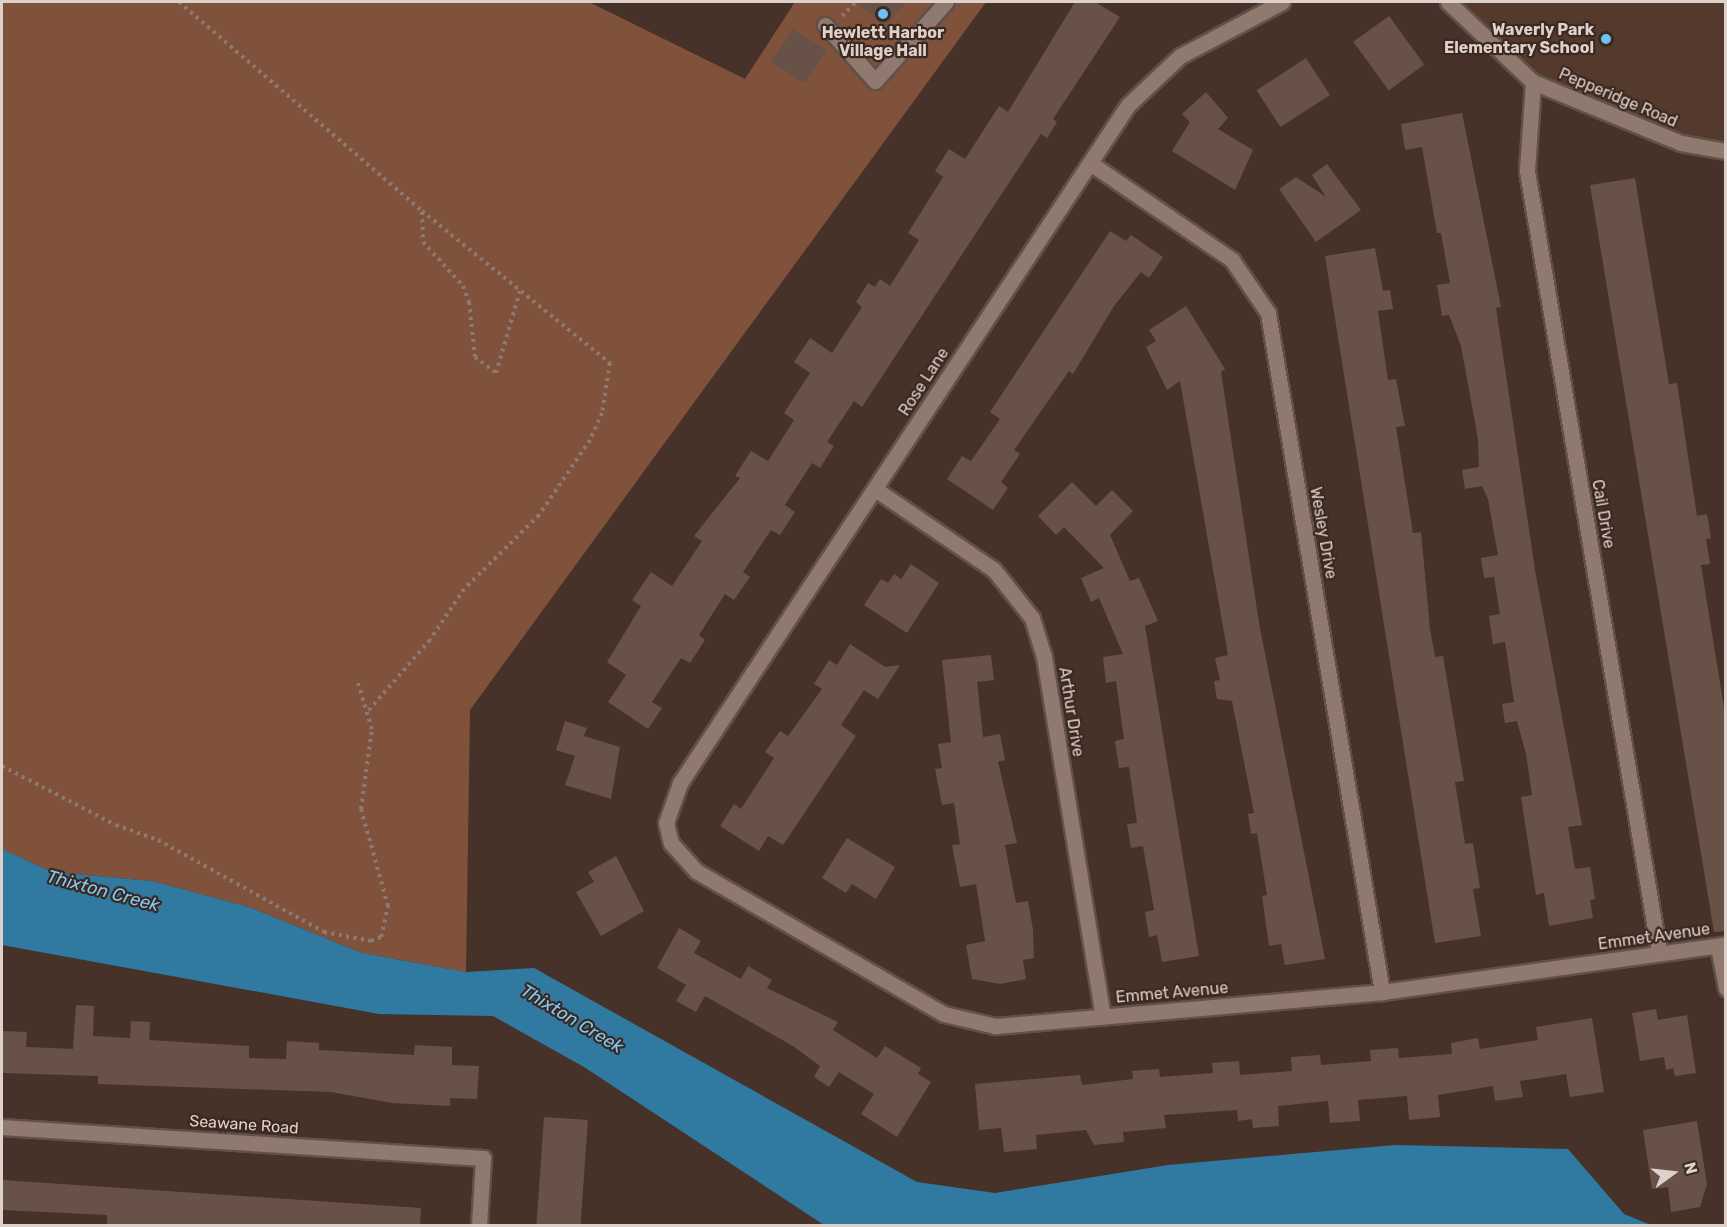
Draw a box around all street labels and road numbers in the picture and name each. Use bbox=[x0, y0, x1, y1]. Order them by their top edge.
street label: Pepperidge Road bbox=[1556, 64, 1680, 132]
street label: Rose Lane bbox=[895, 344, 953, 420]
street label: Cail Drive bbox=[1587, 478, 1619, 550]
street label: Wesley Drive bbox=[1305, 485, 1341, 581]
street label: Arthur Drive bbox=[1054, 666, 1088, 758]
street label: Emmet Avenue bbox=[1597, 920, 1711, 954]
street label: Emmet Avenue bbox=[1115, 979, 1229, 1007]
street label: Seawane Road bbox=[189, 1112, 299, 1138]

